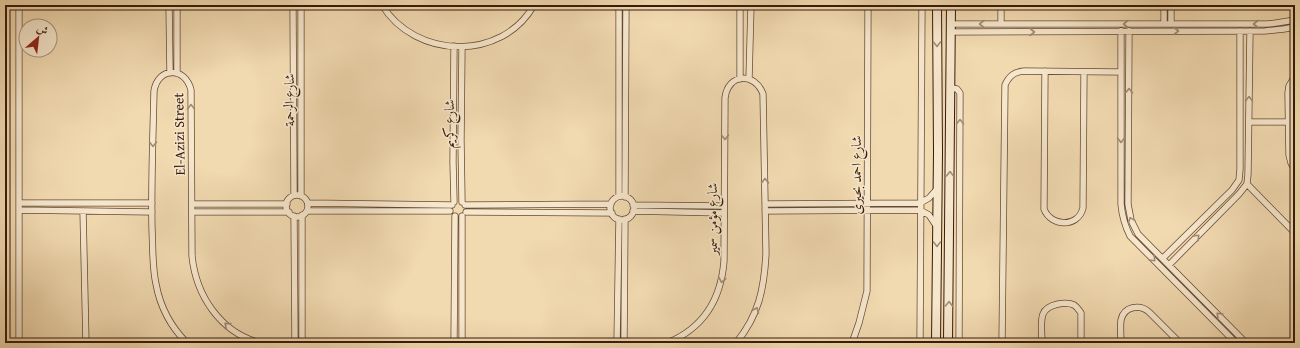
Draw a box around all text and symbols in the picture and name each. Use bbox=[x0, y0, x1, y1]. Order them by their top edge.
north arrow bbox=[18, 18, 58, 58]
text: ش bbox=[34, 20, 51, 39]
one-way arrow bbox=[979, 20, 985, 28]
one-way arrow bbox=[1123, 20, 1129, 28]
one-way arrow bbox=[1253, 20, 1259, 28]
one-way arrow bbox=[1173, 27, 1179, 35]
one-way arrow bbox=[1029, 28, 1035, 36]
one-way arrow bbox=[933, 41, 941, 47]
street label: شارع الرحمة bbox=[279, 73, 301, 127]
one-way arrow bbox=[1125, 88, 1133, 94]
street label: El-Azizi Street bbox=[168, 92, 190, 176]
one-way arrow bbox=[1245, 96, 1253, 102]
street label: شارع كريم bbox=[439, 100, 462, 148]
one-way arrow bbox=[187, 104, 195, 110]
one-way arrow bbox=[956, 119, 964, 125]
one-way arrow bbox=[721, 134, 729, 140]
street label: شارع احمد بحيرى bbox=[846, 135, 868, 214]
one-way arrow bbox=[1117, 137, 1125, 143]
one-way arrow bbox=[149, 141, 157, 147]
one-way arrow bbox=[946, 171, 954, 177]
one-way arrow bbox=[761, 178, 769, 184]
street label: شارع مؤمن سمير bbox=[702, 183, 724, 257]
one-way arrow bbox=[1128, 217, 1136, 224]
one-way arrow bbox=[1192, 234, 1200, 242]
one-way arrow bbox=[933, 241, 941, 247]
one-way arrow bbox=[1148, 254, 1156, 262]
one-way arrow bbox=[718, 277, 726, 284]
one-way arrow bbox=[945, 301, 953, 307]
one-way arrow bbox=[751, 306, 759, 313]
one-way arrow bbox=[1216, 312, 1224, 320]
one-way arrow bbox=[224, 322, 231, 329]

